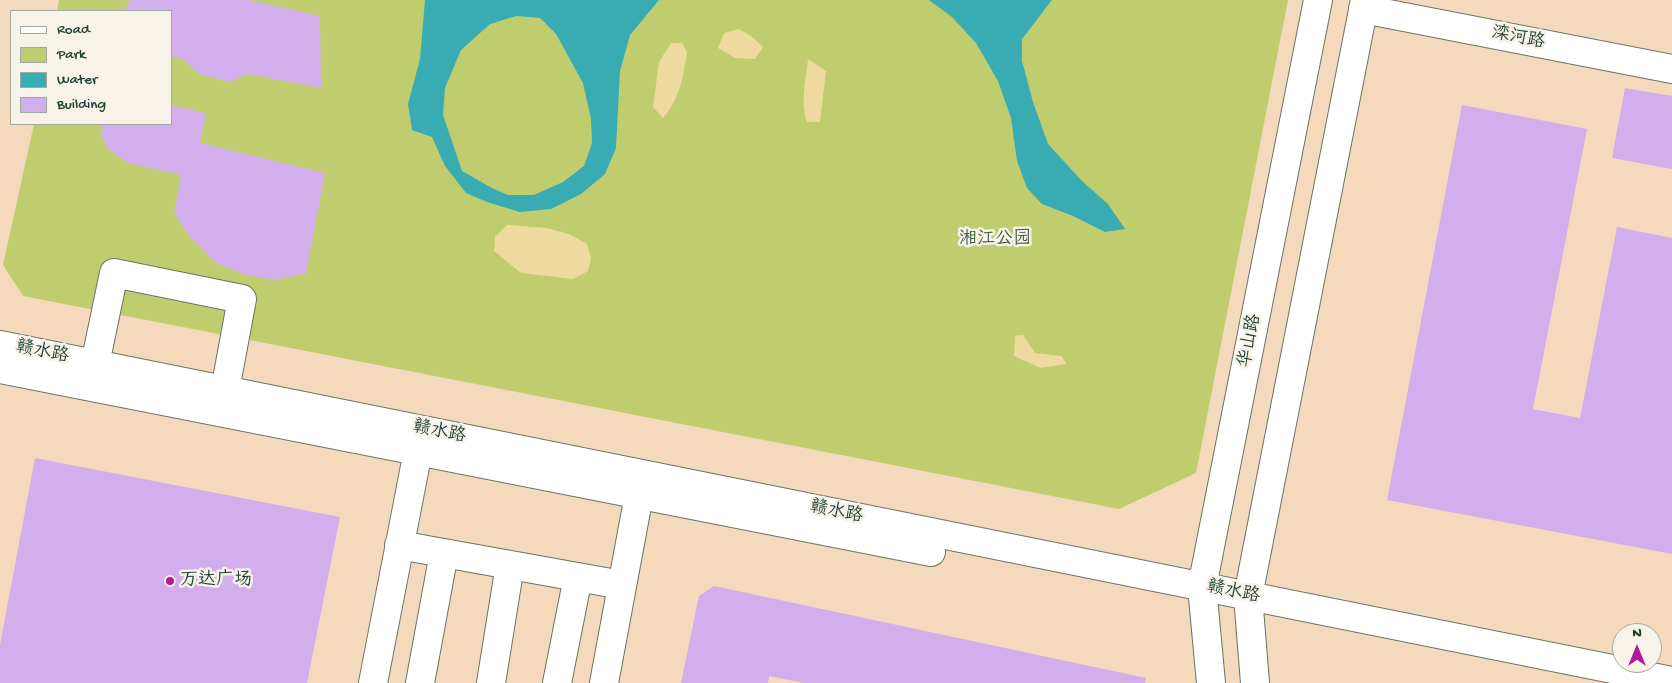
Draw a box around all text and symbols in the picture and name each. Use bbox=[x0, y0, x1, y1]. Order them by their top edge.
legend bbox=[10, 10, 172, 125]
text: Road bbox=[57, 21, 90, 39]
street label: 滦河路 bbox=[1489, 23, 1547, 55]
text: Park bbox=[57, 46, 86, 64]
text: Water bbox=[57, 71, 97, 89]
text: Building bbox=[57, 96, 106, 114]
park label: 湘江公园 bbox=[959, 229, 1031, 251]
street label: 华山路 bbox=[1235, 312, 1267, 370]
street label: 赣水路 bbox=[13, 337, 71, 369]
street label: 赣水路 bbox=[410, 417, 468, 449]
street label: 赣水路 bbox=[807, 497, 865, 529]
place label: 万达广场 bbox=[180, 570, 252, 592]
marker: 万达广场 bbox=[164, 575, 176, 587]
street label: 赣水路 bbox=[1204, 577, 1262, 609]
north arrow bbox=[1612, 623, 1662, 673]
text: N bbox=[1632, 625, 1642, 642]

